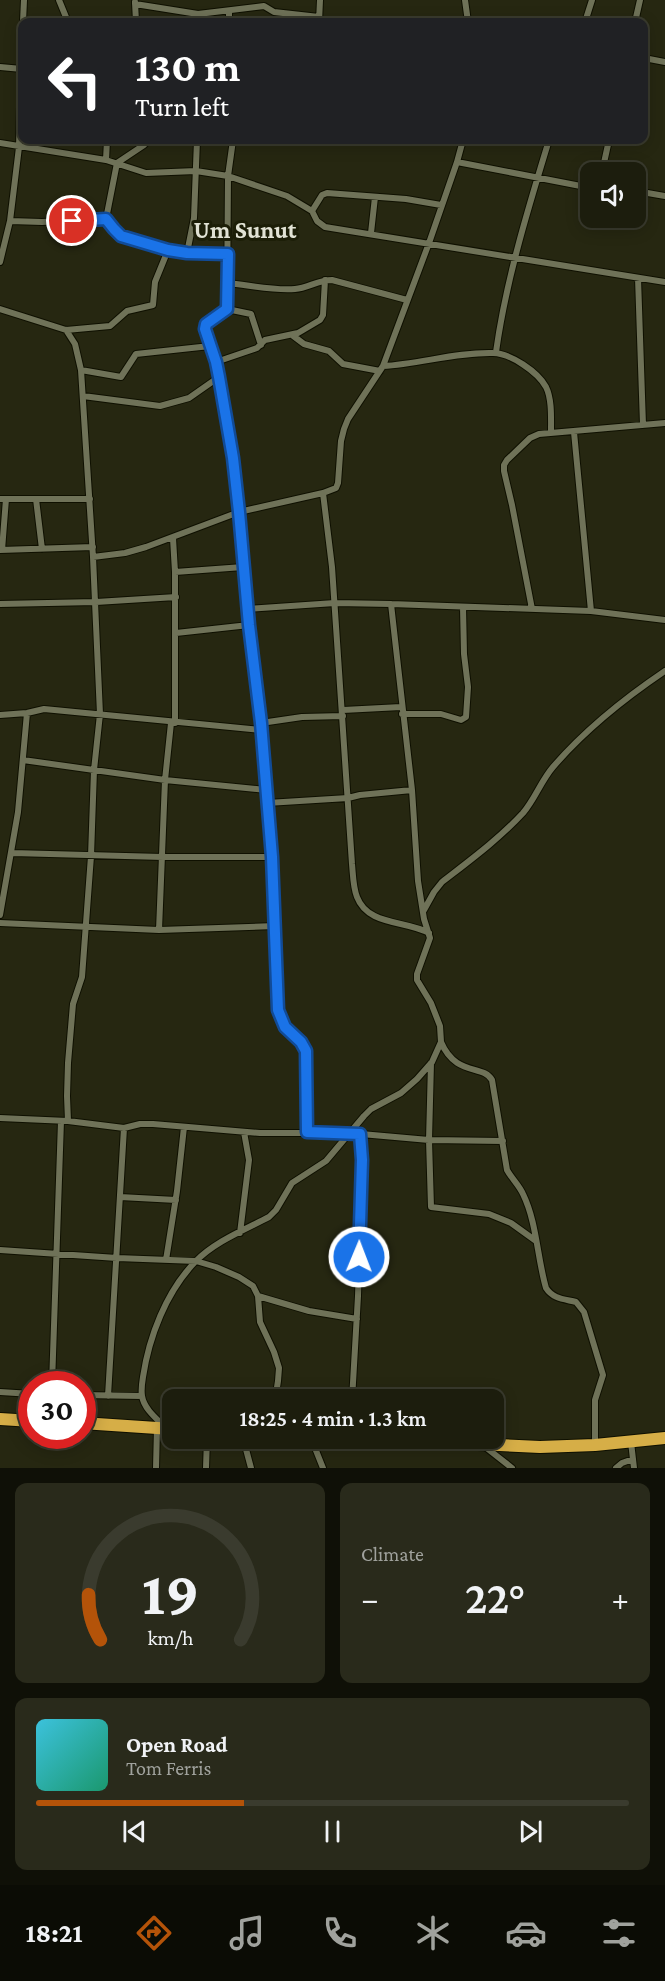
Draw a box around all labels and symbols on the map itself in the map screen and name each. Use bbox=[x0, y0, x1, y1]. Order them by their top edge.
pin bbox=[46, 195, 97, 246]
district label: Um Sunut bbox=[193, 216, 297, 243]
position arrow bbox=[327, 1225, 391, 1289]
speed limit sign: 30 bbox=[18, 1371, 96, 1449]

